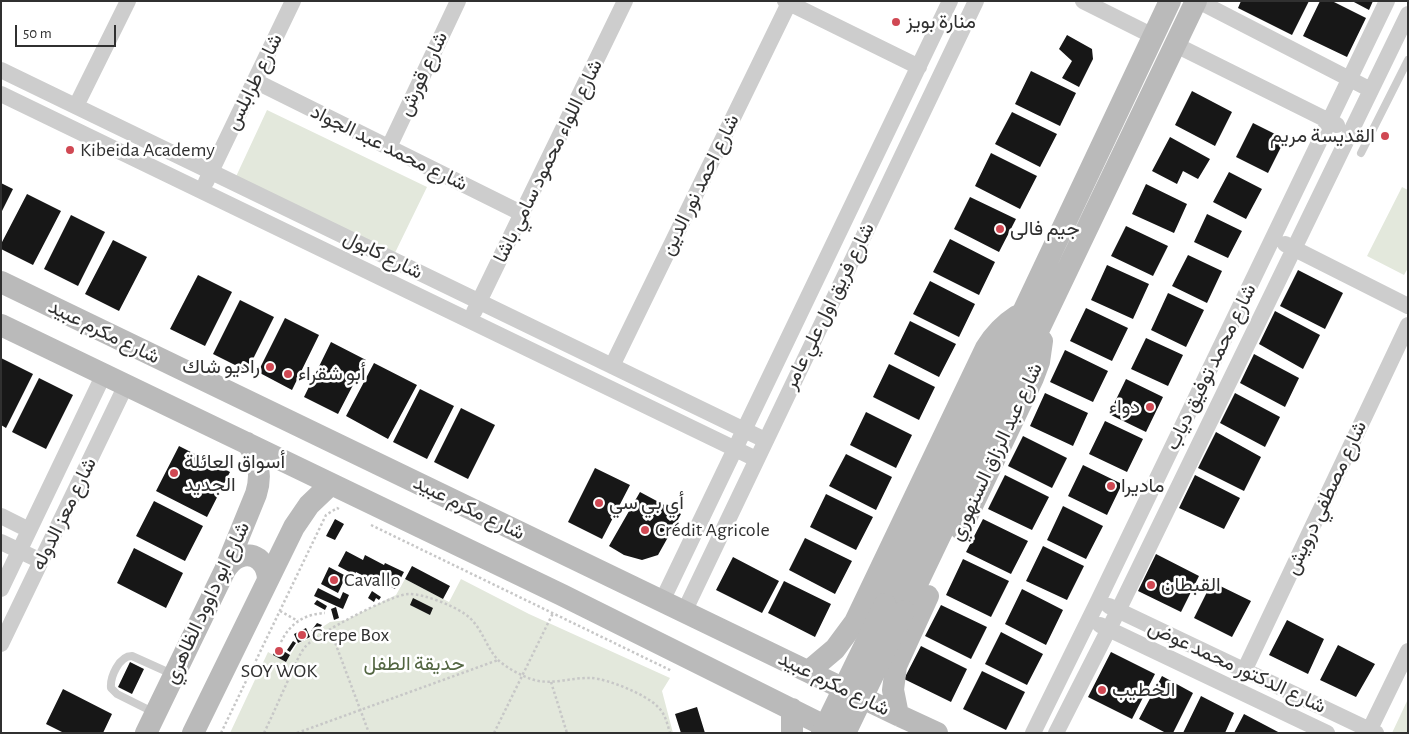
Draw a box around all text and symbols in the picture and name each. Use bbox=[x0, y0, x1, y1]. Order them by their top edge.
place label: منارة بويز bbox=[906, 10, 976, 34]
scale bar bbox=[18, 15, 119, 47]
marker: منارة بويز bbox=[890, 16, 902, 28]
text: 50 m bbox=[23, 26, 52, 41]
street label: شارع قورش bbox=[393, 28, 453, 120]
street label: شارع طرابلس bbox=[220, 30, 288, 134]
street label: شارع اللواء محمود سامي باشا bbox=[488, 55, 608, 267]
street label: شارع محمد عبد الجواد bbox=[307, 100, 471, 196]
street label: شارع احمد نور الدين bbox=[655, 110, 745, 260]
place label: القديسة مريم bbox=[1270, 124, 1375, 148]
marker: القديسة مريم bbox=[1379, 130, 1391, 142]
place label: Kibeida Academy bbox=[80, 138, 215, 162]
marker: Kibeida Academy bbox=[64, 144, 76, 156]
place label: جيم فالى bbox=[1010, 217, 1080, 241]
street label: شارع فريق اول علي عامر bbox=[778, 219, 880, 393]
marker: جيم فالى bbox=[994, 223, 1006, 235]
street label: شارع كابول bbox=[339, 226, 427, 284]
street label: شارع محمد توفيق دياب bbox=[1160, 280, 1262, 454]
street label: شارع مكرم عبيد bbox=[44, 295, 164, 369]
place label: راديو شاك bbox=[182, 355, 260, 379]
street label: شارع عبد الرزاق السنهوري bbox=[944, 359, 1048, 545]
marker: راديو شاك bbox=[264, 361, 276, 373]
place label: أبو شقراء bbox=[298, 362, 366, 386]
marker: أبو شقراء bbox=[282, 368, 294, 380]
place label: دواء bbox=[1109, 395, 1140, 419]
marker: دواء bbox=[1144, 401, 1156, 413]
street label: شارع مصطفي درويش bbox=[1280, 417, 1372, 579]
place label: أسواق العائلة الجديد bbox=[184, 450, 285, 497]
street label: شارع معز الدوله bbox=[26, 454, 102, 574]
marker: أسواق العائلة الجديد bbox=[168, 467, 180, 479]
street label: شارع مكرم عبيد bbox=[409, 471, 529, 545]
place label: ماديرا bbox=[1121, 474, 1164, 498]
marker: ماديرا bbox=[1105, 480, 1117, 492]
place label: أي بي سي bbox=[609, 491, 684, 515]
marker: أي بي سي bbox=[593, 497, 605, 509]
street label: شارع ابو داوود الظاهري bbox=[159, 518, 255, 688]
place label: Crédit Agricole bbox=[655, 518, 770, 542]
marker: Crédit Agricole bbox=[639, 524, 651, 536]
place label: Cavallo bbox=[344, 568, 400, 592]
place label: القبطان bbox=[1161, 573, 1221, 597]
marker: Cavallo bbox=[328, 574, 340, 586]
marker: القبطان bbox=[1145, 579, 1157, 591]
street label: شارع الدكتور محمد عوض bbox=[1144, 615, 1330, 719]
place label: Crepe Box bbox=[312, 623, 389, 647]
marker: Crepe Box bbox=[296, 629, 308, 641]
marker: SOY WOK bbox=[273, 645, 285, 657]
street label: شارع مكرم عبيد bbox=[774, 647, 894, 721]
park label: حديقة الطفل bbox=[363, 652, 465, 676]
place label: SOY WOK bbox=[241, 659, 317, 683]
place label: الخطيب bbox=[1112, 678, 1175, 702]
marker: الخطيب bbox=[1096, 684, 1108, 696]

